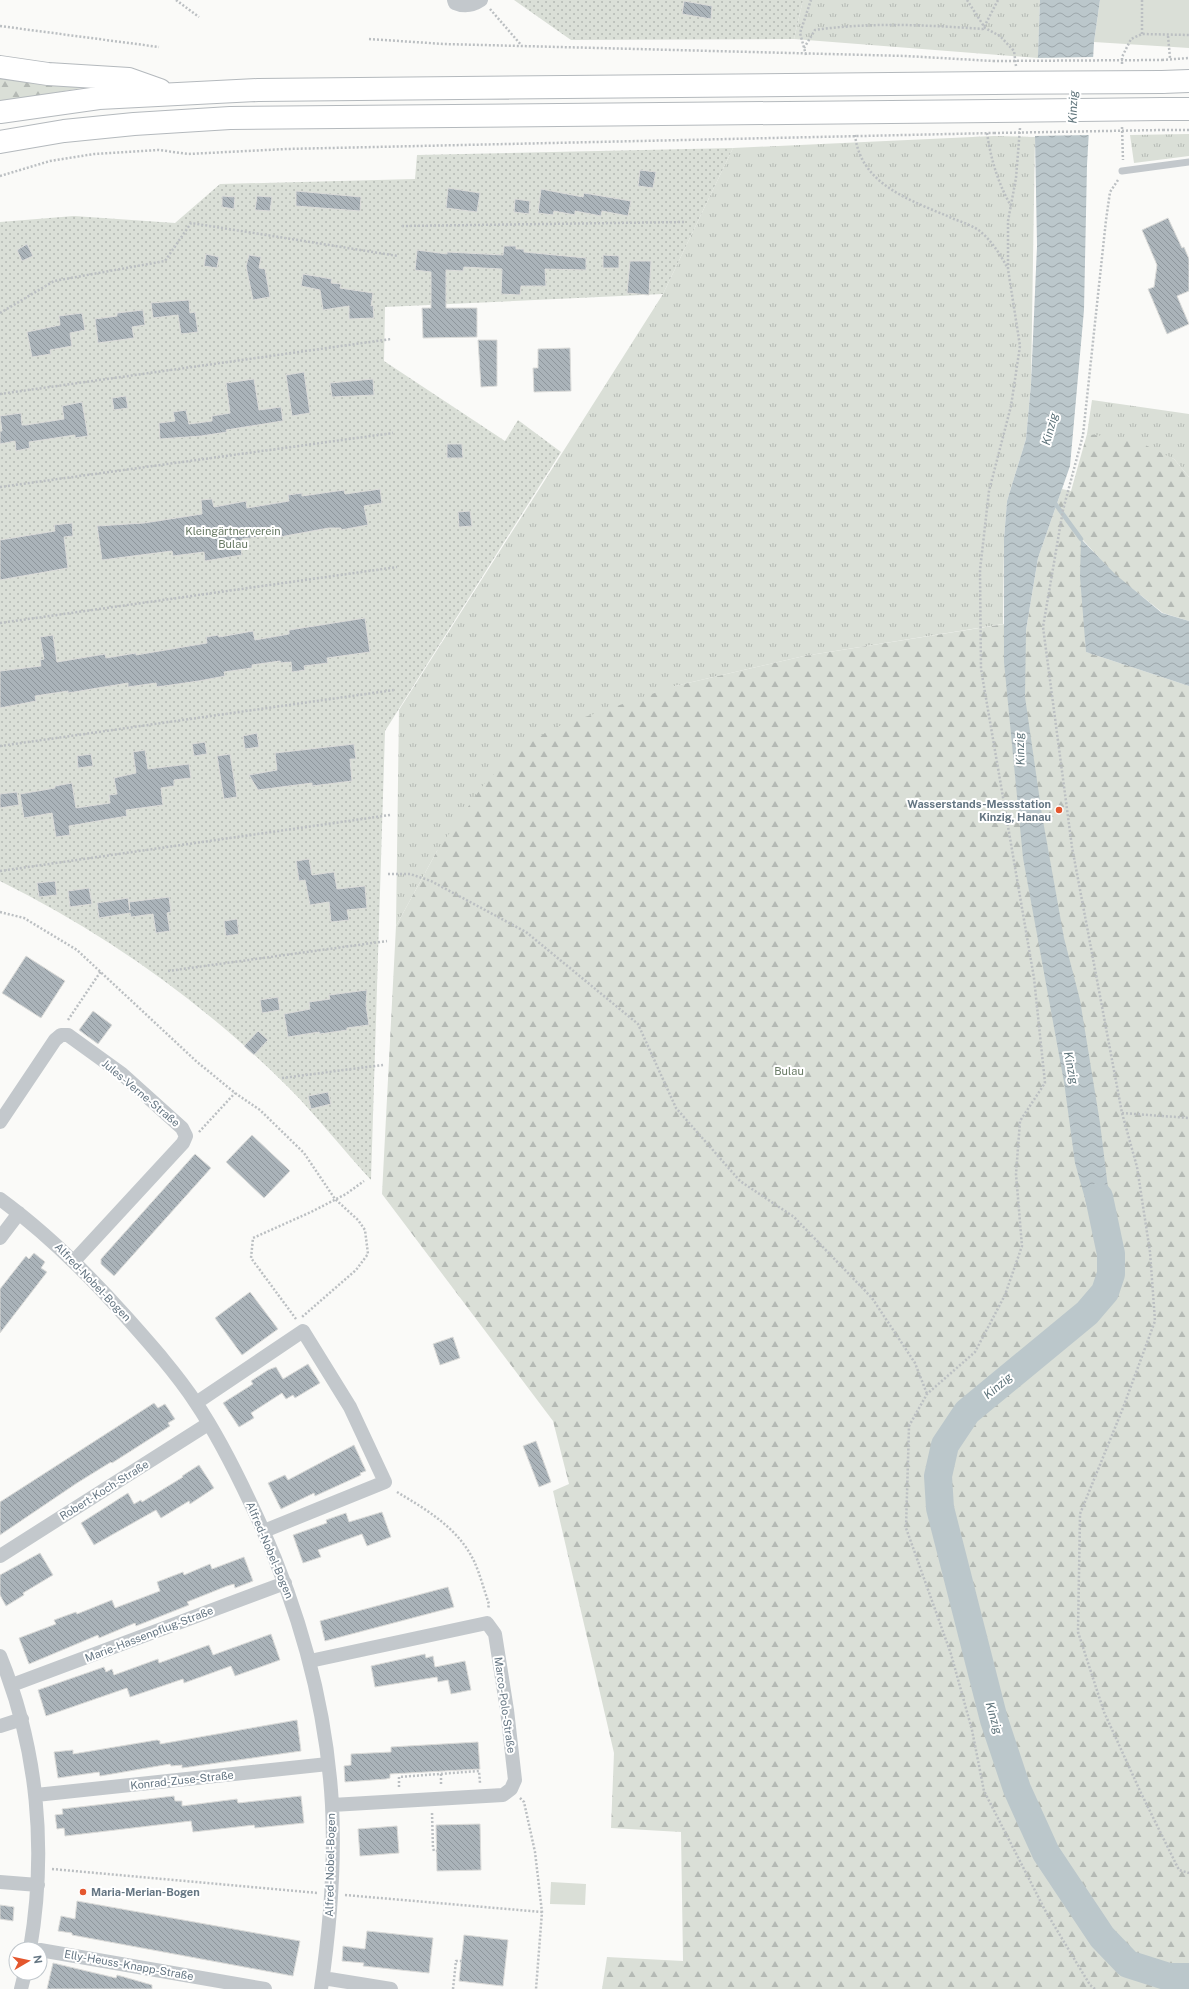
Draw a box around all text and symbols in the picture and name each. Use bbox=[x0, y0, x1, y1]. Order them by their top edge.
water label: Kinzig bbox=[1065, 89, 1081, 124]
water label: Kinzig bbox=[1039, 410, 1061, 447]
park label: Kleingärtnerverein Bulau bbox=[185, 525, 281, 550]
water label: Kinzig bbox=[1012, 731, 1028, 766]
place label: Wasserstands-Messstation Kinzig, Hanau bbox=[907, 798, 1051, 823]
marker: Wasserstands-Messstation Kinzig, Hanau bbox=[1054, 805, 1064, 815]
water label: Kinzig bbox=[1061, 1050, 1081, 1087]
street label: Jules-Verne-Straße bbox=[100, 1057, 182, 1129]
park label: Bulau bbox=[774, 1065, 804, 1077]
street label: Alfred-Nobel-Bogen bbox=[53, 1241, 133, 1323]
water label: Kinzig bbox=[981, 1369, 1016, 1402]
street label: Robert-Koch-Straße bbox=[57, 1458, 151, 1522]
street label: Alfred-Nobel-Bogen bbox=[244, 1500, 296, 1600]
street label: Marie-Hassenpflug-Straße bbox=[83, 1604, 215, 1664]
street label: Marco-Polo-Straße bbox=[492, 1656, 518, 1754]
water label: Kinzig bbox=[983, 1700, 1006, 1737]
street label: Konrad-Zuse-Straße bbox=[130, 1769, 234, 1791]
street label: Alfred-Nobel-Bogen bbox=[323, 1813, 337, 1917]
place label: Maria-Merian-Bogen bbox=[91, 1886, 200, 1898]
marker: Maria-Merian-Bogen bbox=[78, 1887, 88, 1897]
north arrow bbox=[8, 1941, 48, 1981]
street label: Elly-Heuss-Knapp-Straße bbox=[63, 1948, 195, 1982]
text: N bbox=[31, 1954, 44, 1965]

